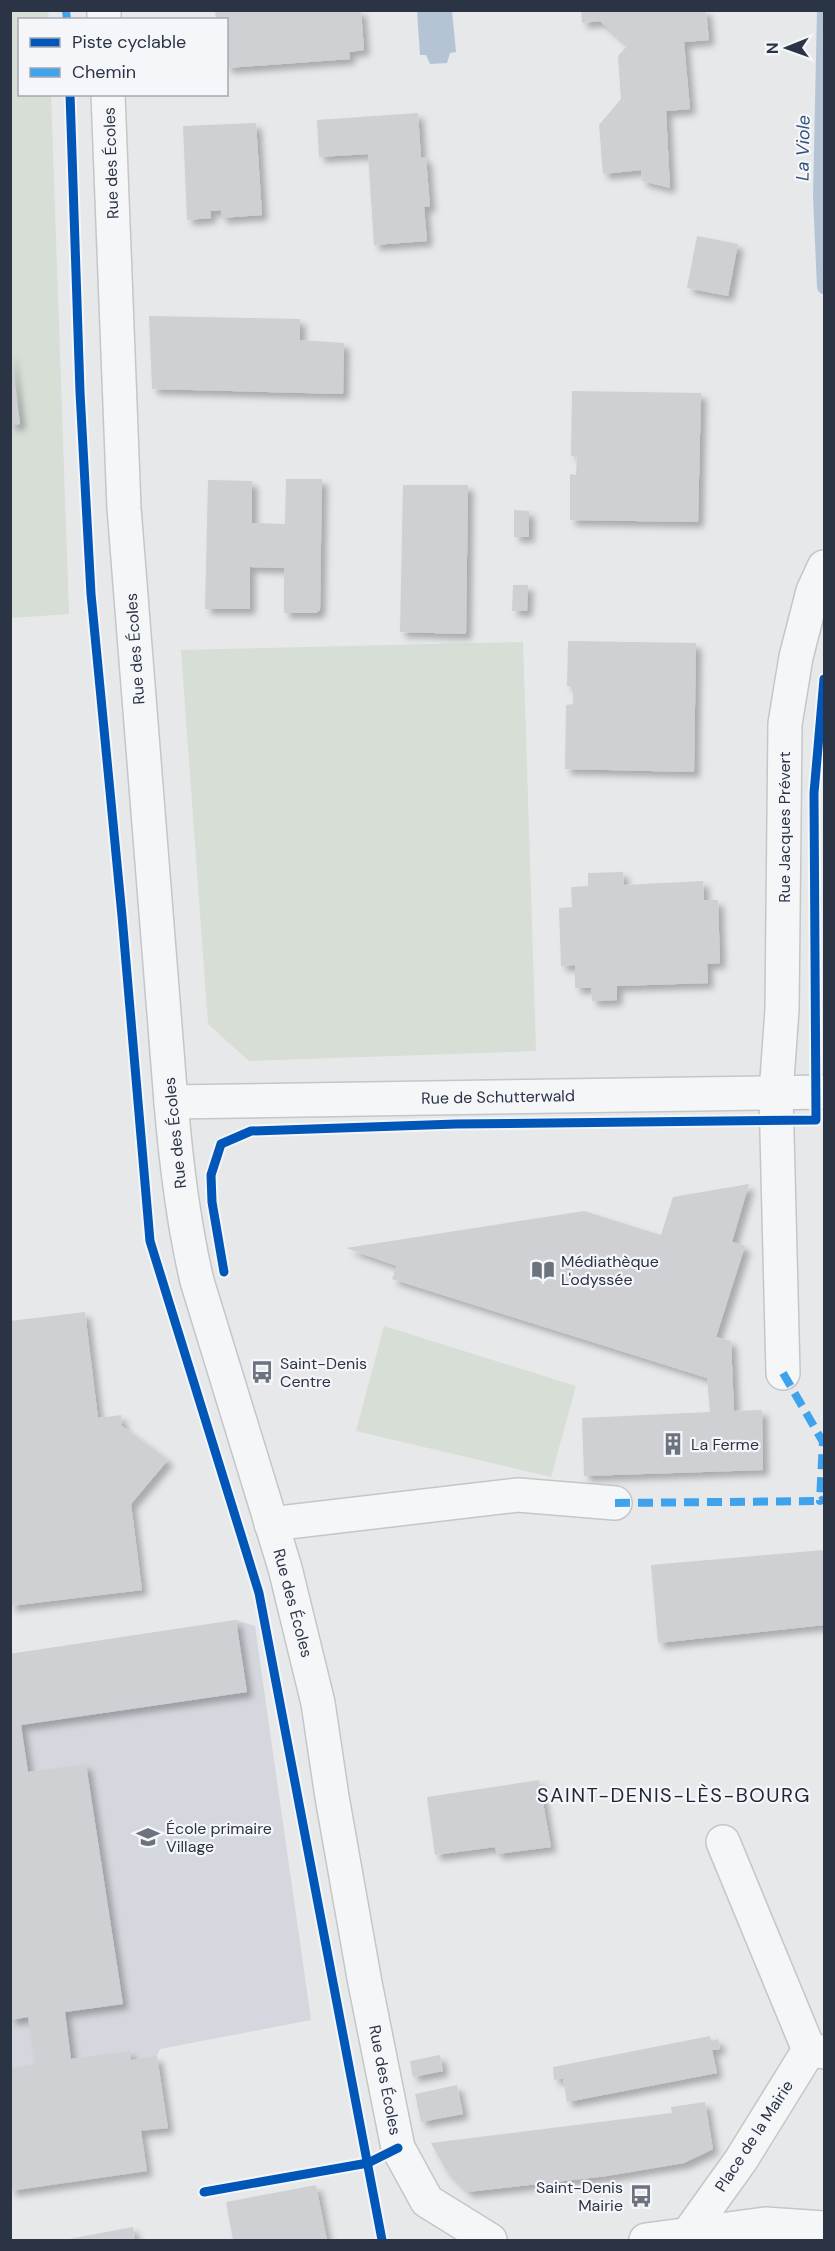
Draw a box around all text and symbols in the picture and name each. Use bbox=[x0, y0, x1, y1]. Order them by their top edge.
legend bbox=[18, 18, 228, 96]
north arrow bbox=[757, 18, 817, 78]
text: Piste cyclable bbox=[72, 30, 186, 54]
text: N bbox=[762, 42, 783, 54]
text: Chemin bbox=[72, 60, 136, 84]
street label: Rue des Écoles bbox=[99, 107, 123, 219]
water label: La Viole bbox=[790, 115, 816, 181]
street label: Rue des Écoles bbox=[121, 593, 149, 705]
street label: Rue Jacques Prévert bbox=[774, 751, 795, 903]
street label: Rue des Écoles bbox=[159, 1076, 191, 1190]
street label: Rue de Schutterwald bbox=[421, 1085, 575, 1109]
place label: Médiathèque L'odyssée bbox=[561, 1251, 659, 1290]
library icon: Médiathèque L'odyssée bbox=[530, 1257, 556, 1283]
place label: Saint-Denis Centre bbox=[280, 1353, 367, 1392]
bus stop icon: Saint-Denis Centre bbox=[249, 1359, 275, 1385]
building icon: La Ferme bbox=[660, 1431, 686, 1457]
place label: La Ferme bbox=[691, 1434, 759, 1455]
street label: Rue des Écoles bbox=[268, 1546, 318, 1660]
district label: SAINT-DENIS-LÈS-BOURG bbox=[537, 1782, 811, 1808]
place label: École primaire Village bbox=[166, 1818, 272, 1857]
school or university icon: École primaire Village bbox=[135, 1824, 161, 1850]
street label: Rue des Écoles bbox=[364, 2023, 406, 2137]
street label: Place de la Mairie bbox=[710, 2076, 798, 2196]
place label: Saint-Denis Mairie bbox=[536, 2177, 623, 2216]
bus stop icon: Saint-Denis Mairie bbox=[628, 2183, 654, 2209]

